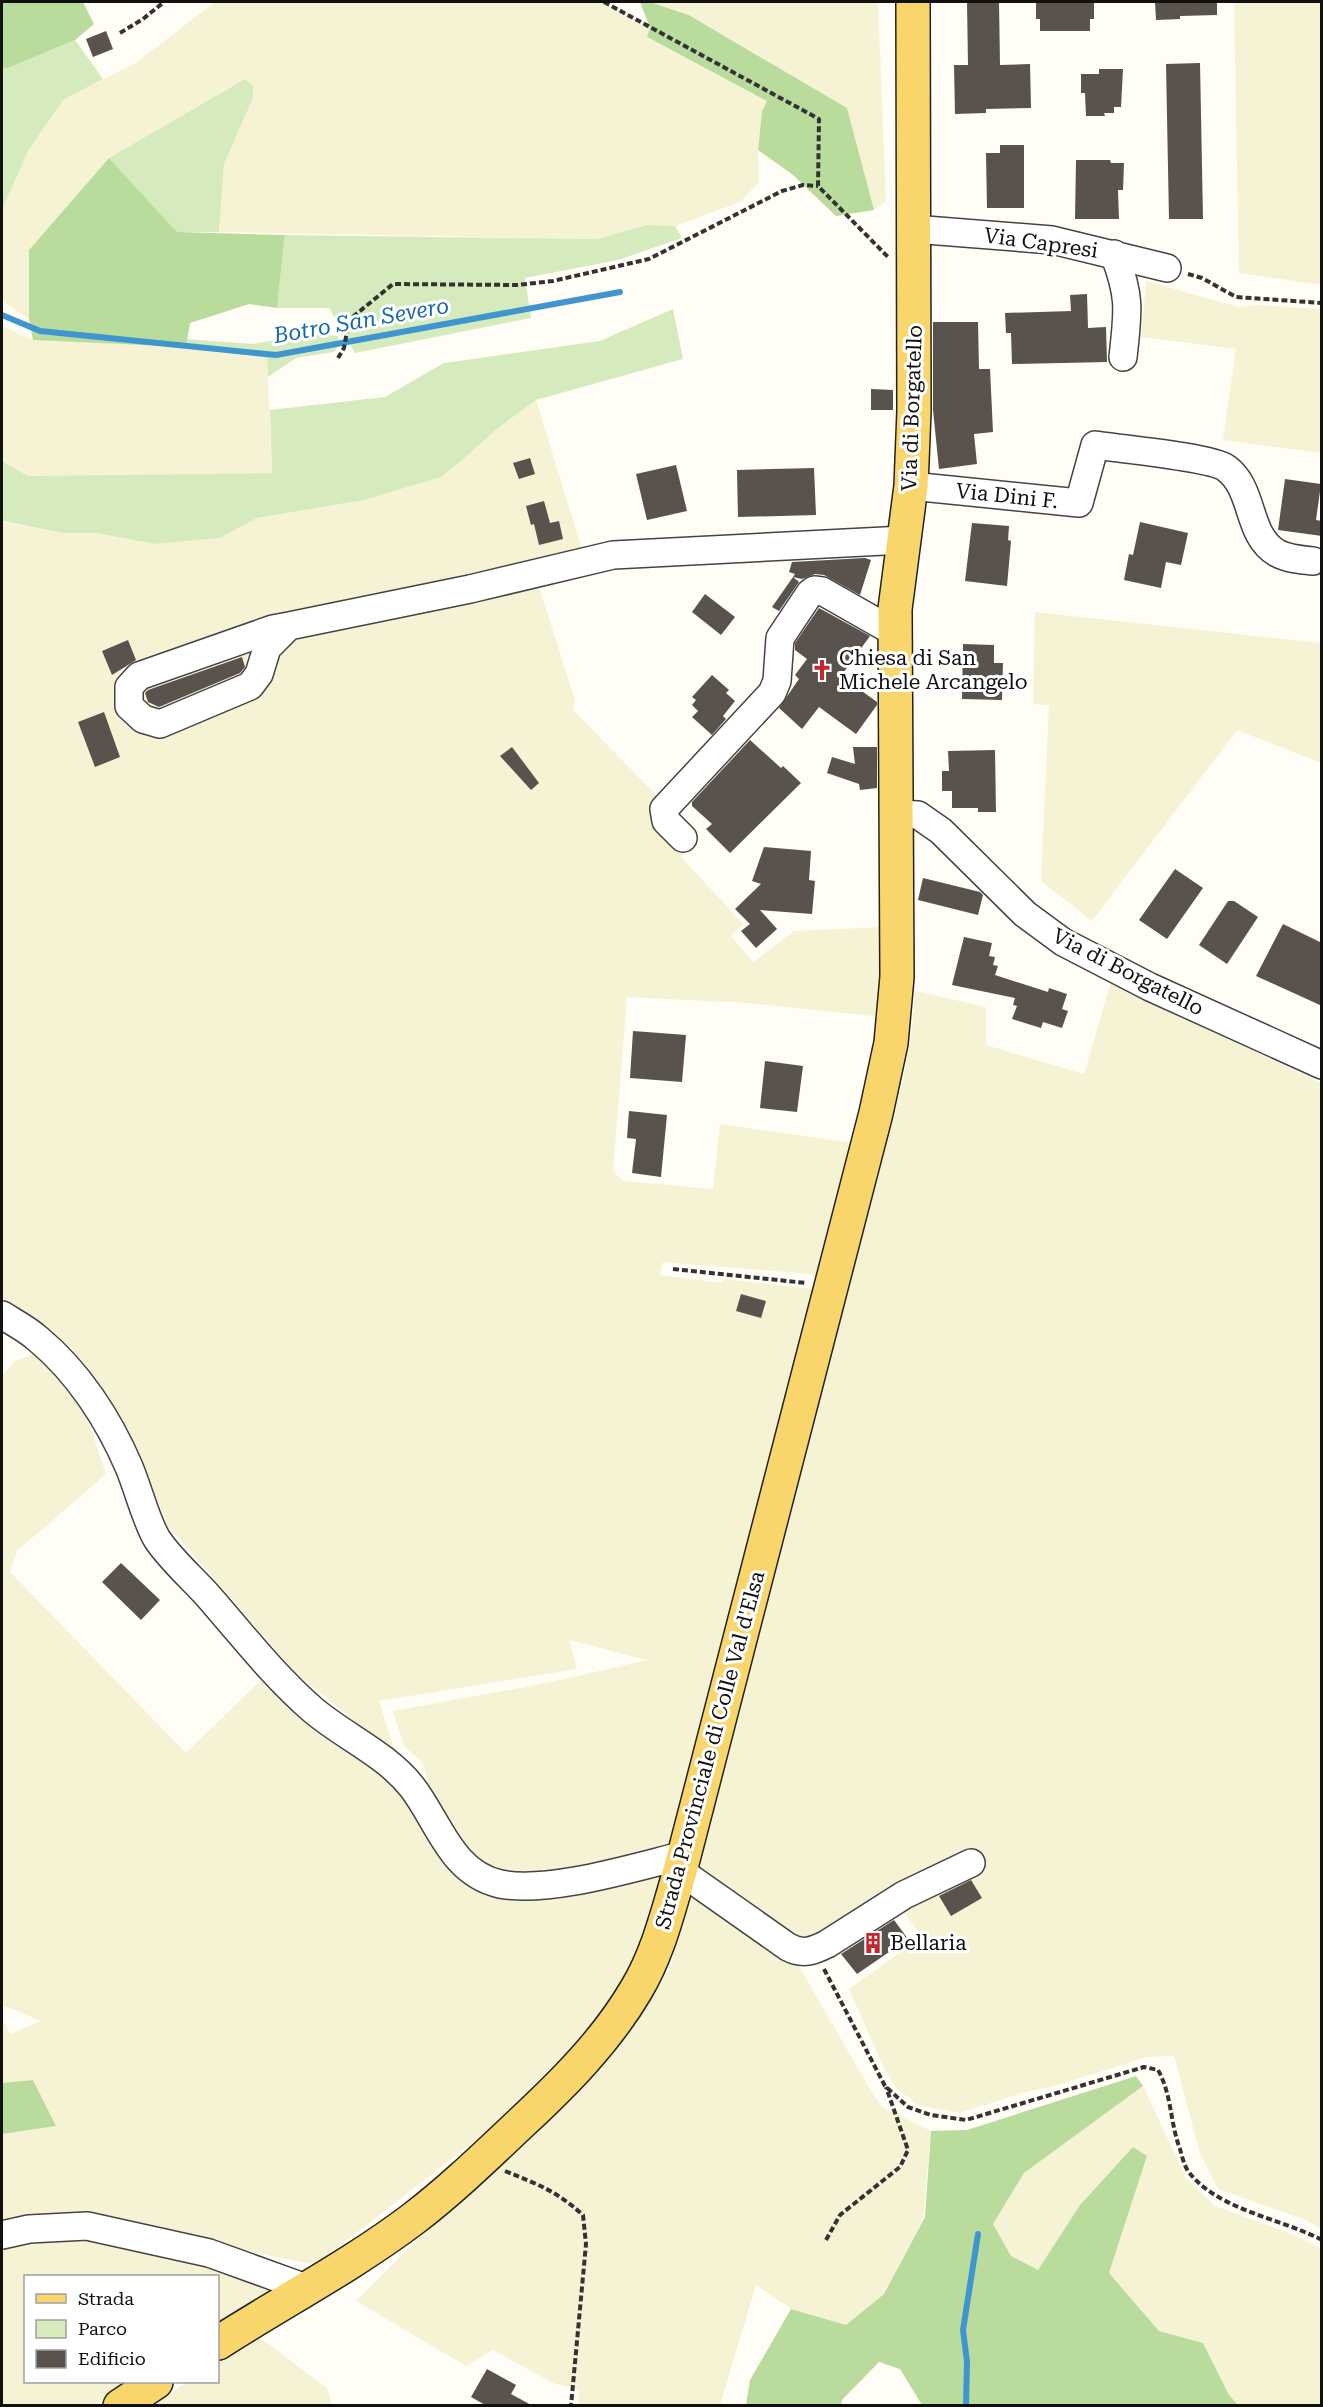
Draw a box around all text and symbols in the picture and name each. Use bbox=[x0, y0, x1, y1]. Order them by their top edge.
street label: Via Capresi bbox=[982, 223, 1100, 263]
water label: Botro San Severo bbox=[271, 293, 451, 348]
street label: Via di Borgatello bbox=[897, 324, 927, 492]
street label: Via Dini F. bbox=[955, 479, 1059, 513]
place label: Chiesa di San Michele Arcangelo bbox=[839, 646, 1028, 694]
church icon: Chiesa di San Michele Arcangelo bbox=[810, 658, 834, 682]
street label: Via di Borgatello bbox=[1048, 924, 1208, 1020]
street label: Strada Provinciale di Colle Val d'Elsa bbox=[651, 1568, 770, 1932]
building icon: Bellaria bbox=[861, 1931, 885, 1955]
place label: Bellaria bbox=[890, 1931, 967, 1955]
legend bbox=[24, 2275, 219, 2383]
text: Strada bbox=[78, 2288, 134, 2309]
text: Parco bbox=[78, 2318, 127, 2339]
text: Edificio bbox=[78, 2348, 146, 2369]

